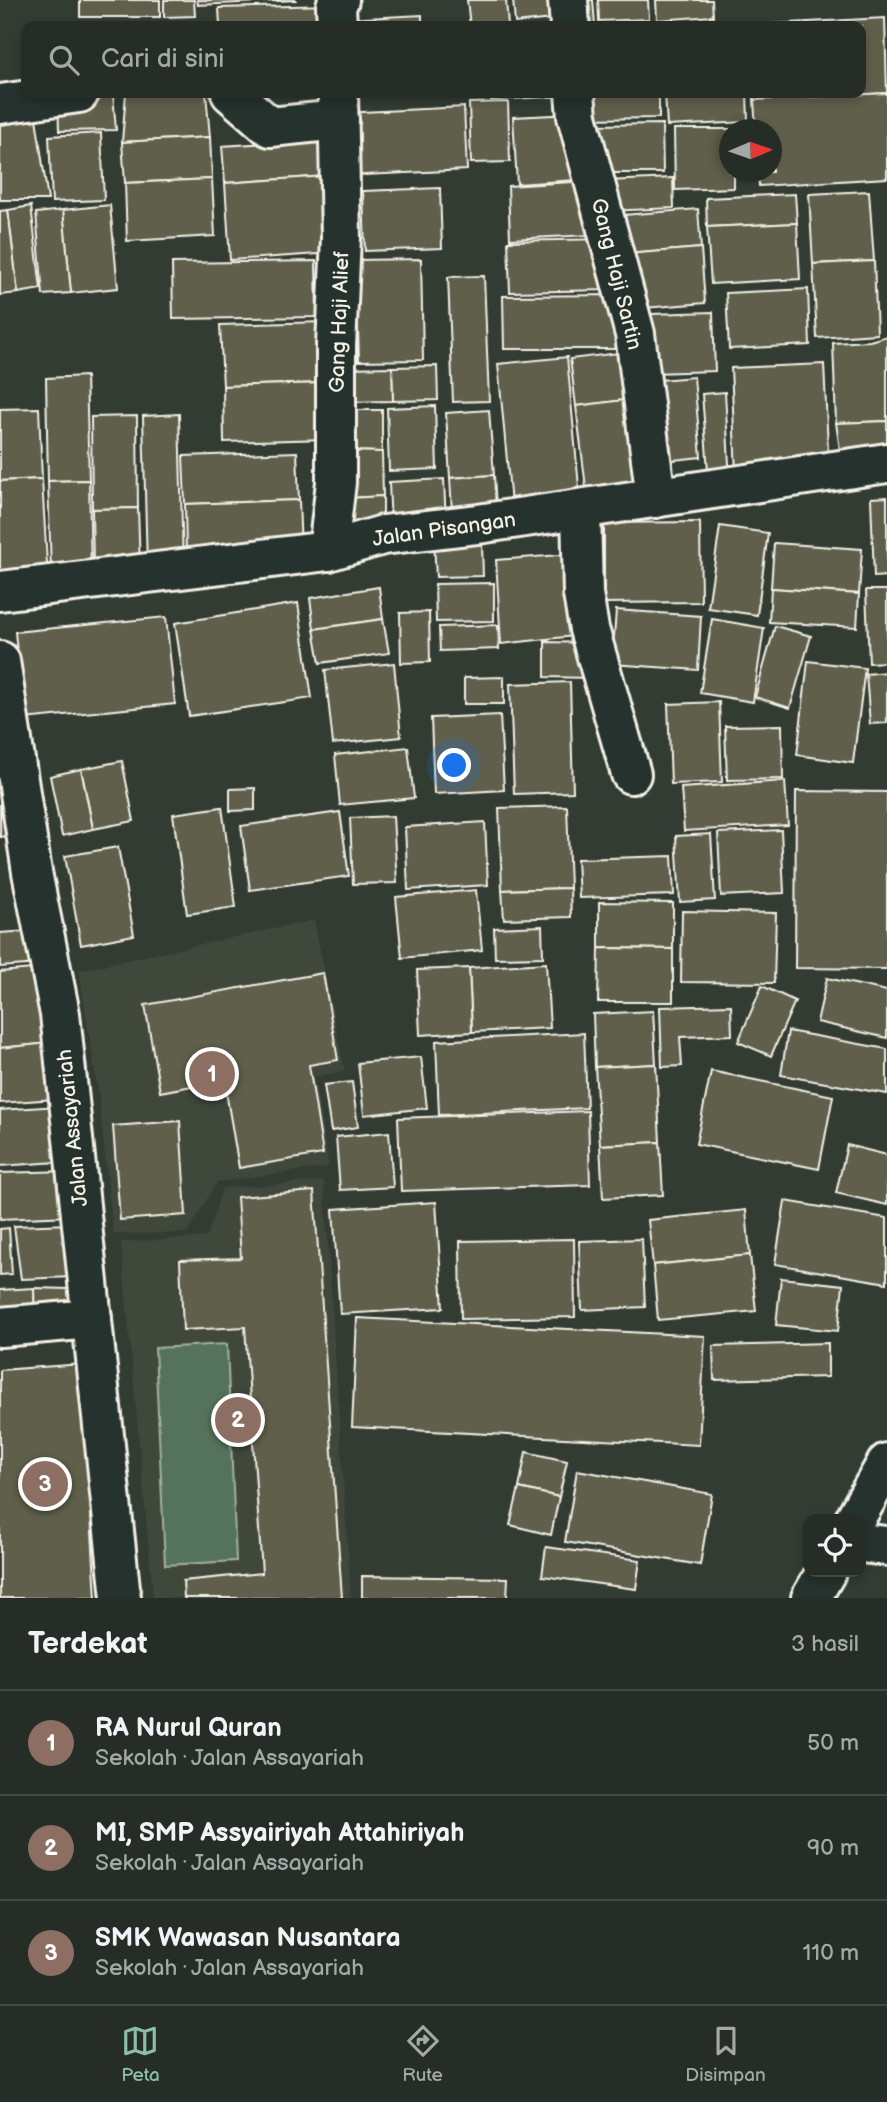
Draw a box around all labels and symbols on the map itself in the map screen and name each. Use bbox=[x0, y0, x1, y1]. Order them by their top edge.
north arrow bbox=[719, 119, 782, 182]
street label: Gang Haji Sartin bbox=[586, 196, 647, 352]
street label: Gang Haji Alief bbox=[325, 250, 354, 393]
street label: Jalan Pisangan bbox=[371, 507, 517, 552]
your location bbox=[437, 748, 471, 782]
street label: Jalan Assayariah bbox=[52, 1048, 93, 1208]
pin: 1 bbox=[189, 1048, 235, 1100]
pin: 2 bbox=[215, 1394, 261, 1446]
pin: 3 bbox=[22, 1458, 68, 1510]

